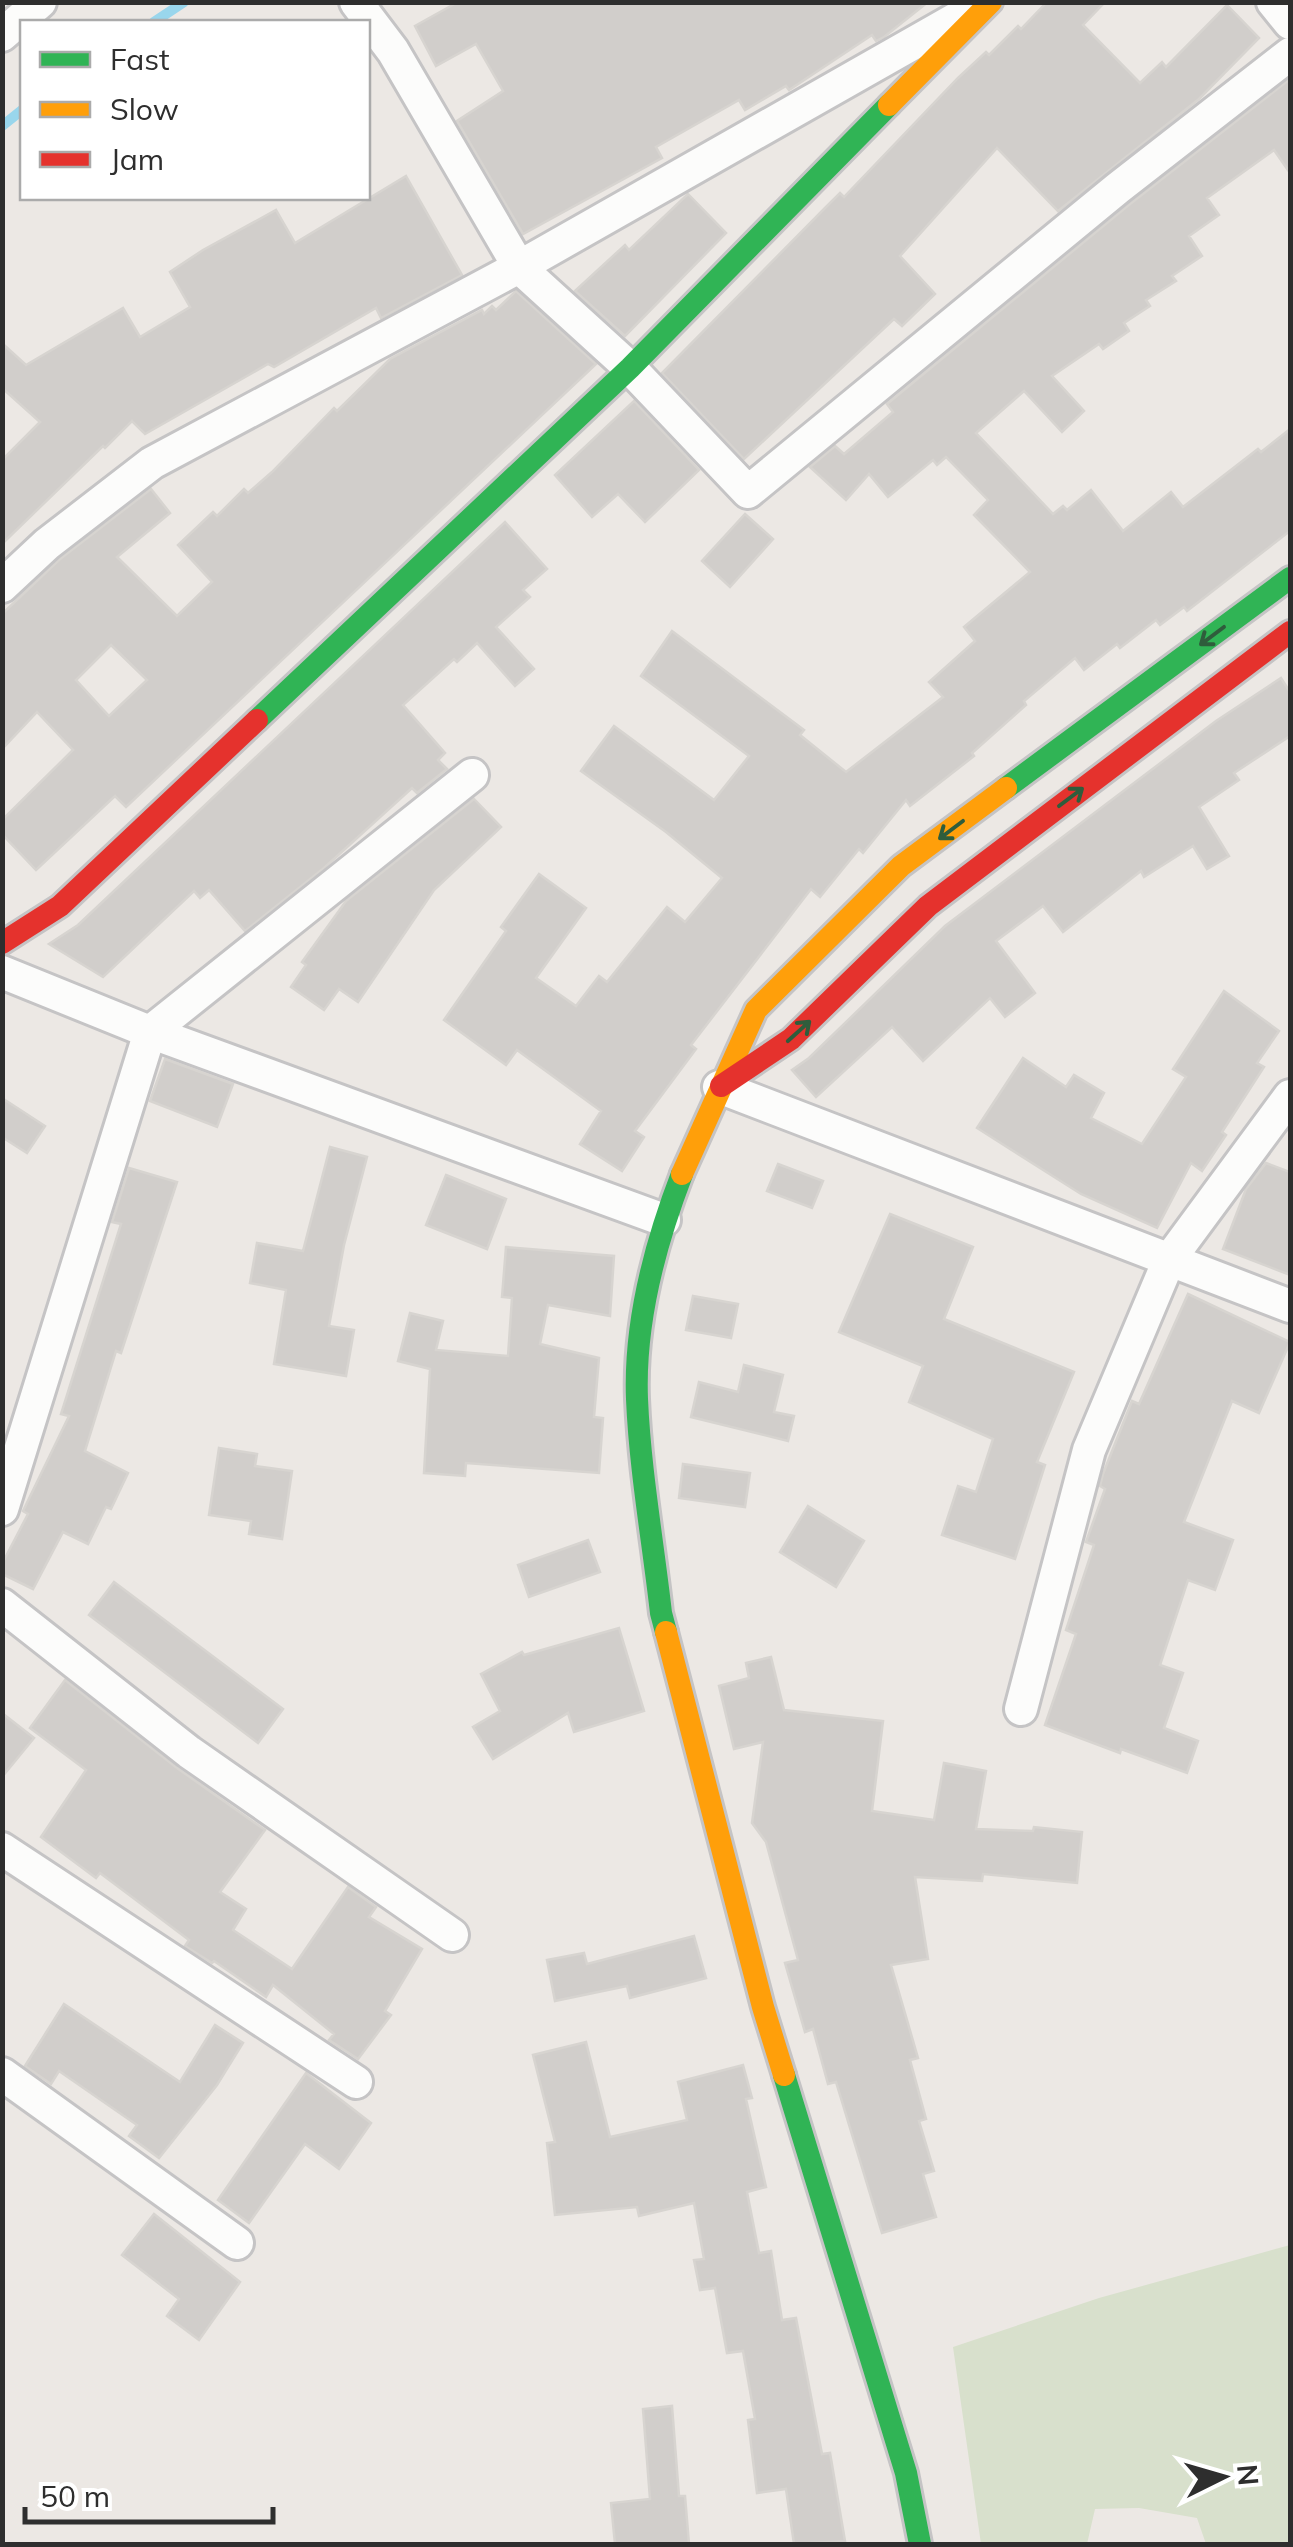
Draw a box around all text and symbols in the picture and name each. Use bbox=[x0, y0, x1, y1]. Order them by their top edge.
legend bbox=[20, 20, 370, 200]
text: Fast bbox=[110, 40, 170, 78]
text: Slow bbox=[110, 90, 179, 128]
text: Jam bbox=[110, 140, 164, 178]
one-way arrow bbox=[1199, 626, 1226, 647]
one-way arrow bbox=[1057, 787, 1084, 808]
one-way arrow bbox=[938, 819, 965, 840]
one-way arrow bbox=[786, 1019, 810, 1043]
north arrow bbox=[1173, 2427, 1273, 2527]
scale bar bbox=[25, 2462, 272, 2524]
text: N bbox=[1230, 2463, 1267, 2487]
text: 50 m bbox=[40, 2477, 110, 2515]

